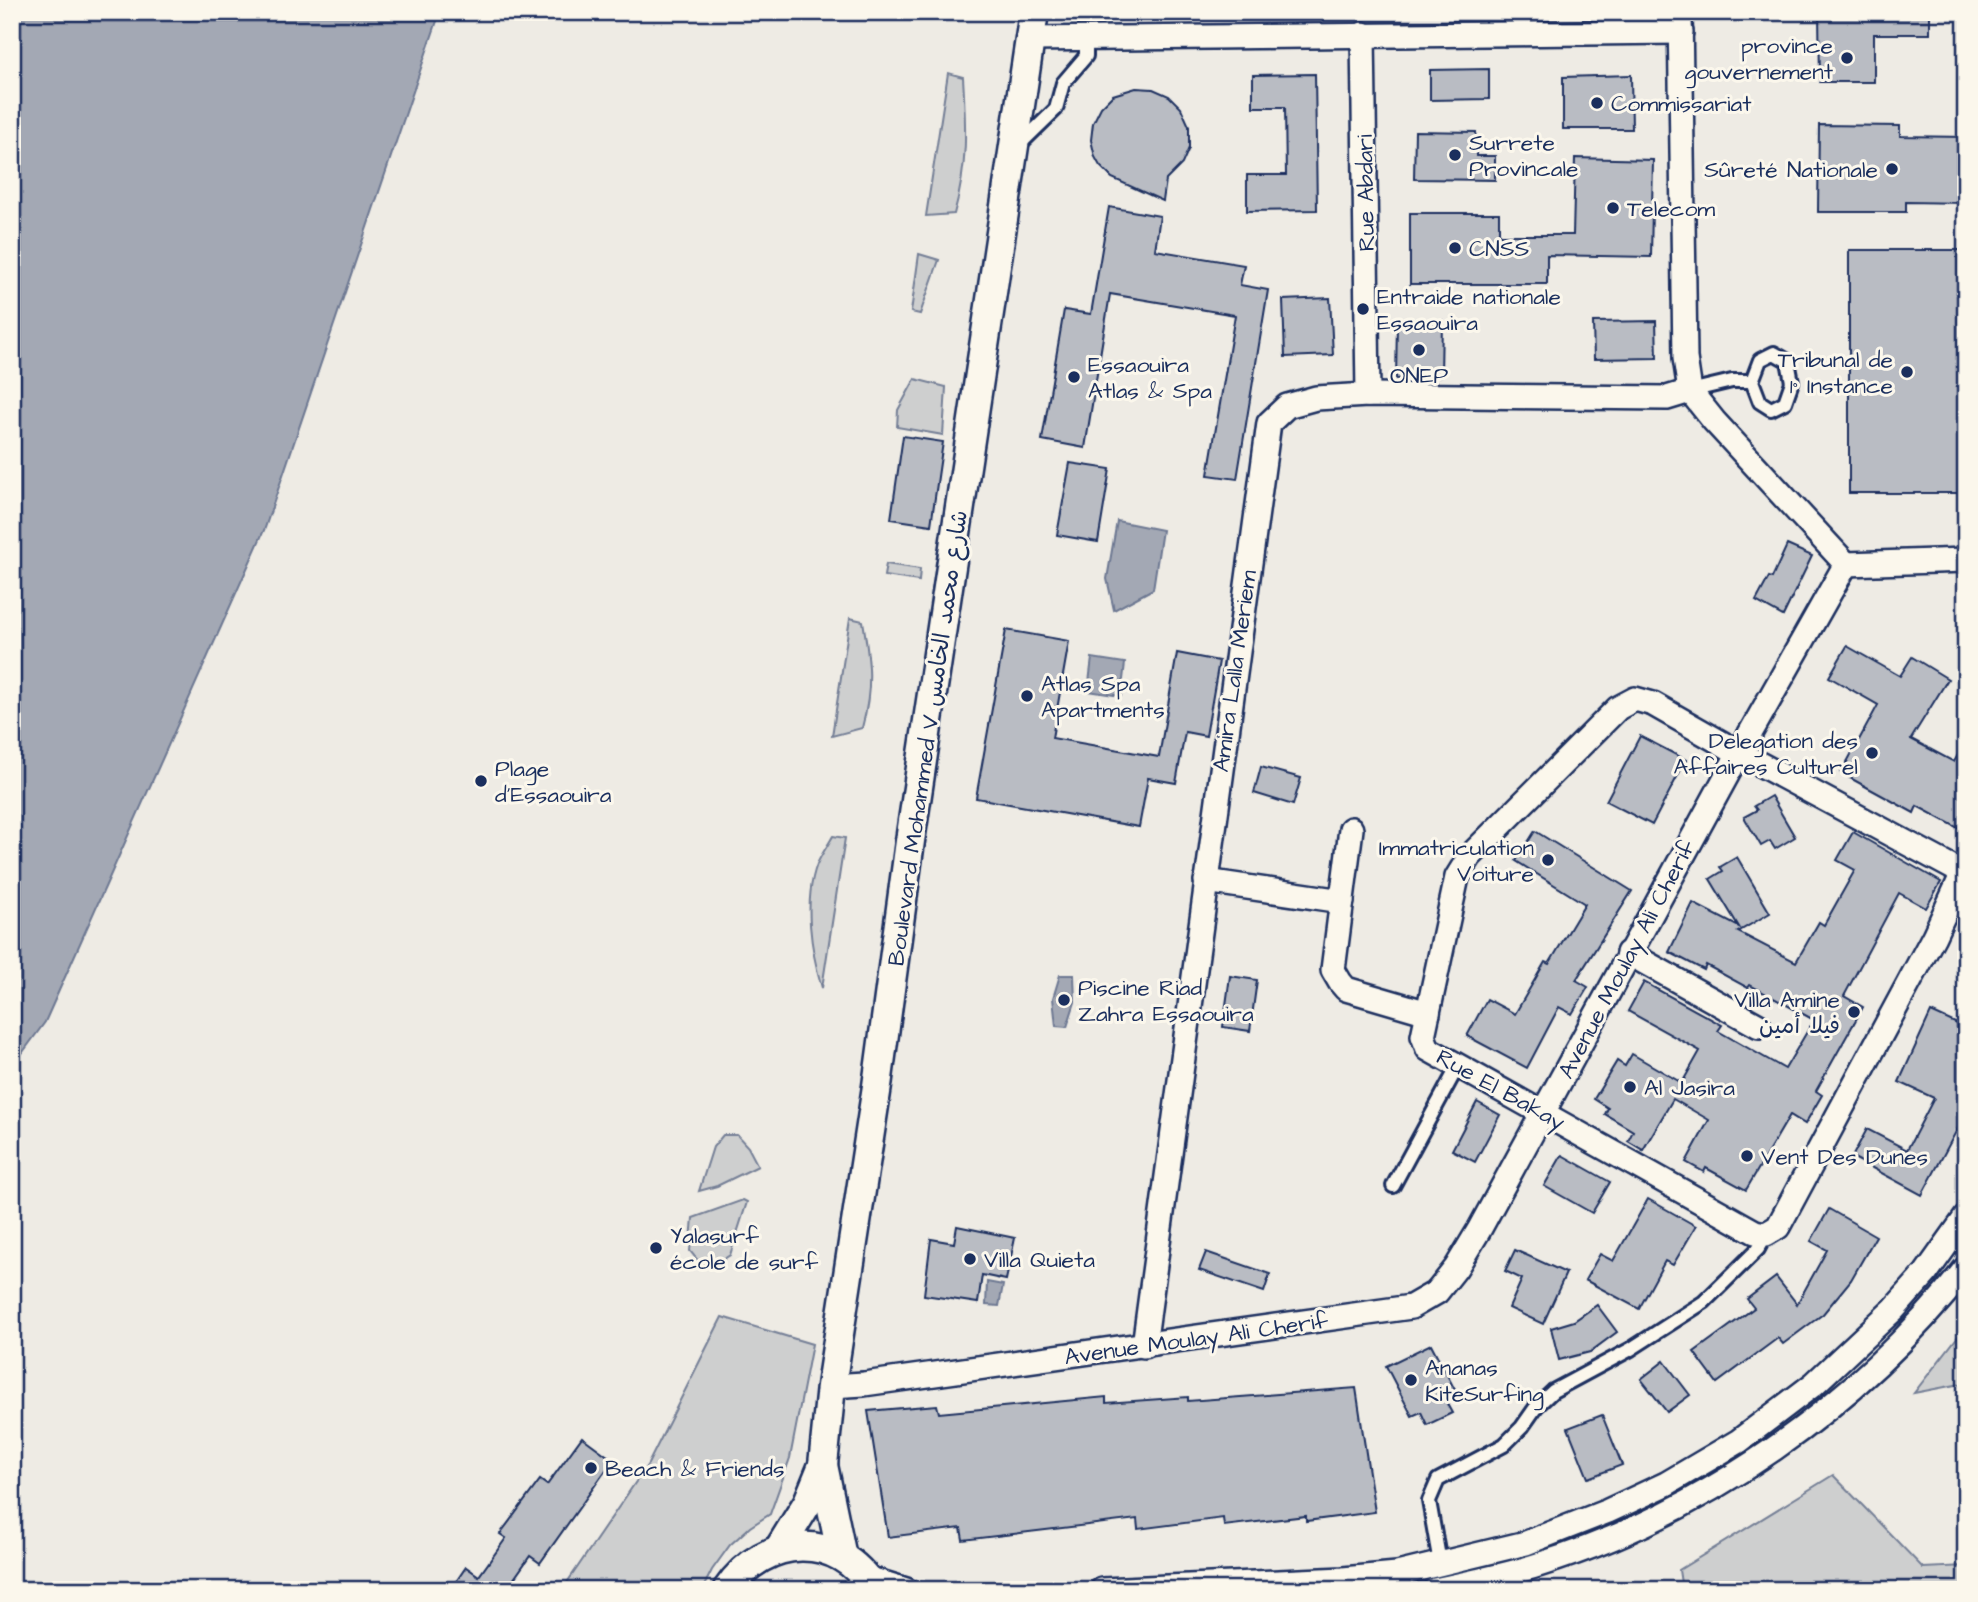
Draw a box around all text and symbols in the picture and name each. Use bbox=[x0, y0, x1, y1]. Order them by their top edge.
place label: province gouvernement bbox=[1684, 30, 1834, 89]
marker: province gouvernement bbox=[1839, 50, 1855, 66]
place label: Commissariat bbox=[1611, 88, 1752, 120]
marker: Commissariat bbox=[1589, 95, 1605, 111]
place label: Surrete Provincale bbox=[1469, 127, 1579, 185]
street label: Rue Abdari bbox=[1349, 134, 1383, 252]
marker: Surrete Provincale bbox=[1447, 147, 1463, 163]
place label: Sûreté Nationale bbox=[1704, 154, 1878, 186]
marker: Sûreté Nationale bbox=[1884, 161, 1900, 177]
place label: Telecom bbox=[1627, 193, 1715, 225]
marker: Telecom bbox=[1605, 200, 1621, 216]
place label: CNSS bbox=[1469, 233, 1529, 265]
marker: CNSS bbox=[1447, 240, 1463, 256]
place label: Entraide nationale Essaouira bbox=[1377, 281, 1561, 339]
marker: Entraide nationale Essaouira bbox=[1355, 301, 1371, 317]
marker: ONEP bbox=[1411, 342, 1427, 358]
place label: Tribunal de 1° Instance bbox=[1778, 344, 1893, 402]
place label: Essaouira Atlas & Spa bbox=[1088, 349, 1212, 407]
place label: ONEP bbox=[1390, 360, 1448, 392]
marker: Tribunal de 1° Instance bbox=[1899, 364, 1915, 380]
marker: Essaouira Atlas & Spa bbox=[1066, 369, 1082, 385]
street label: Boulevard Mohammed V شارع محمد الخامس bbox=[880, 508, 976, 968]
street label: Amira Lalla Meriem bbox=[1205, 568, 1265, 774]
place label: Atlas Spa Apartments bbox=[1041, 668, 1165, 726]
marker: Atlas Spa Apartments bbox=[1019, 688, 1035, 704]
place label: Delegation des Affaires Culturel bbox=[1674, 725, 1858, 783]
marker: Delegation des Affaires Culturel bbox=[1864, 745, 1880, 761]
place label: Plage d'Essaouira bbox=[495, 753, 612, 811]
marker: Plage d'Essaouira bbox=[473, 773, 489, 789]
place label: Immatriculation Voiture bbox=[1379, 832, 1534, 890]
street label: Avenue Moulay Ali Cherif bbox=[1550, 834, 1704, 1085]
marker: Immatriculation Voiture bbox=[1540, 852, 1556, 868]
place label: Piscine Riad Zahra Essaouira bbox=[1078, 972, 1254, 1030]
place label: Villa Amine فيلا أمين bbox=[1734, 984, 1840, 1042]
marker: Piscine Riad Zahra Essaouira bbox=[1056, 992, 1072, 1008]
marker: Villa Amine فيلا أمين bbox=[1846, 1004, 1862, 1020]
street label: Rue El Bakay bbox=[1430, 1041, 1571, 1140]
place label: Al Jasira bbox=[1644, 1072, 1735, 1104]
marker: Al Jasira bbox=[1622, 1079, 1638, 1095]
place label: Vent Des Dunes bbox=[1761, 1141, 1928, 1173]
marker: Vent Des Dunes bbox=[1739, 1148, 1755, 1164]
place label: Yalasurf école de surf bbox=[670, 1220, 819, 1278]
marker: Yalasurf école de surf bbox=[648, 1240, 664, 1256]
place label: Villa Quieta bbox=[984, 1244, 1095, 1276]
marker: Villa Quieta bbox=[962, 1251, 978, 1267]
street label: Avenue Moulay Ali Cherif bbox=[1062, 1305, 1330, 1374]
place label: Ananas KiteSurfing bbox=[1425, 1352, 1544, 1411]
marker: Ananas KiteSurfing bbox=[1403, 1372, 1419, 1388]
place label: Beach & Friends bbox=[605, 1453, 785, 1485]
marker: Beach & Friends bbox=[583, 1460, 599, 1476]

